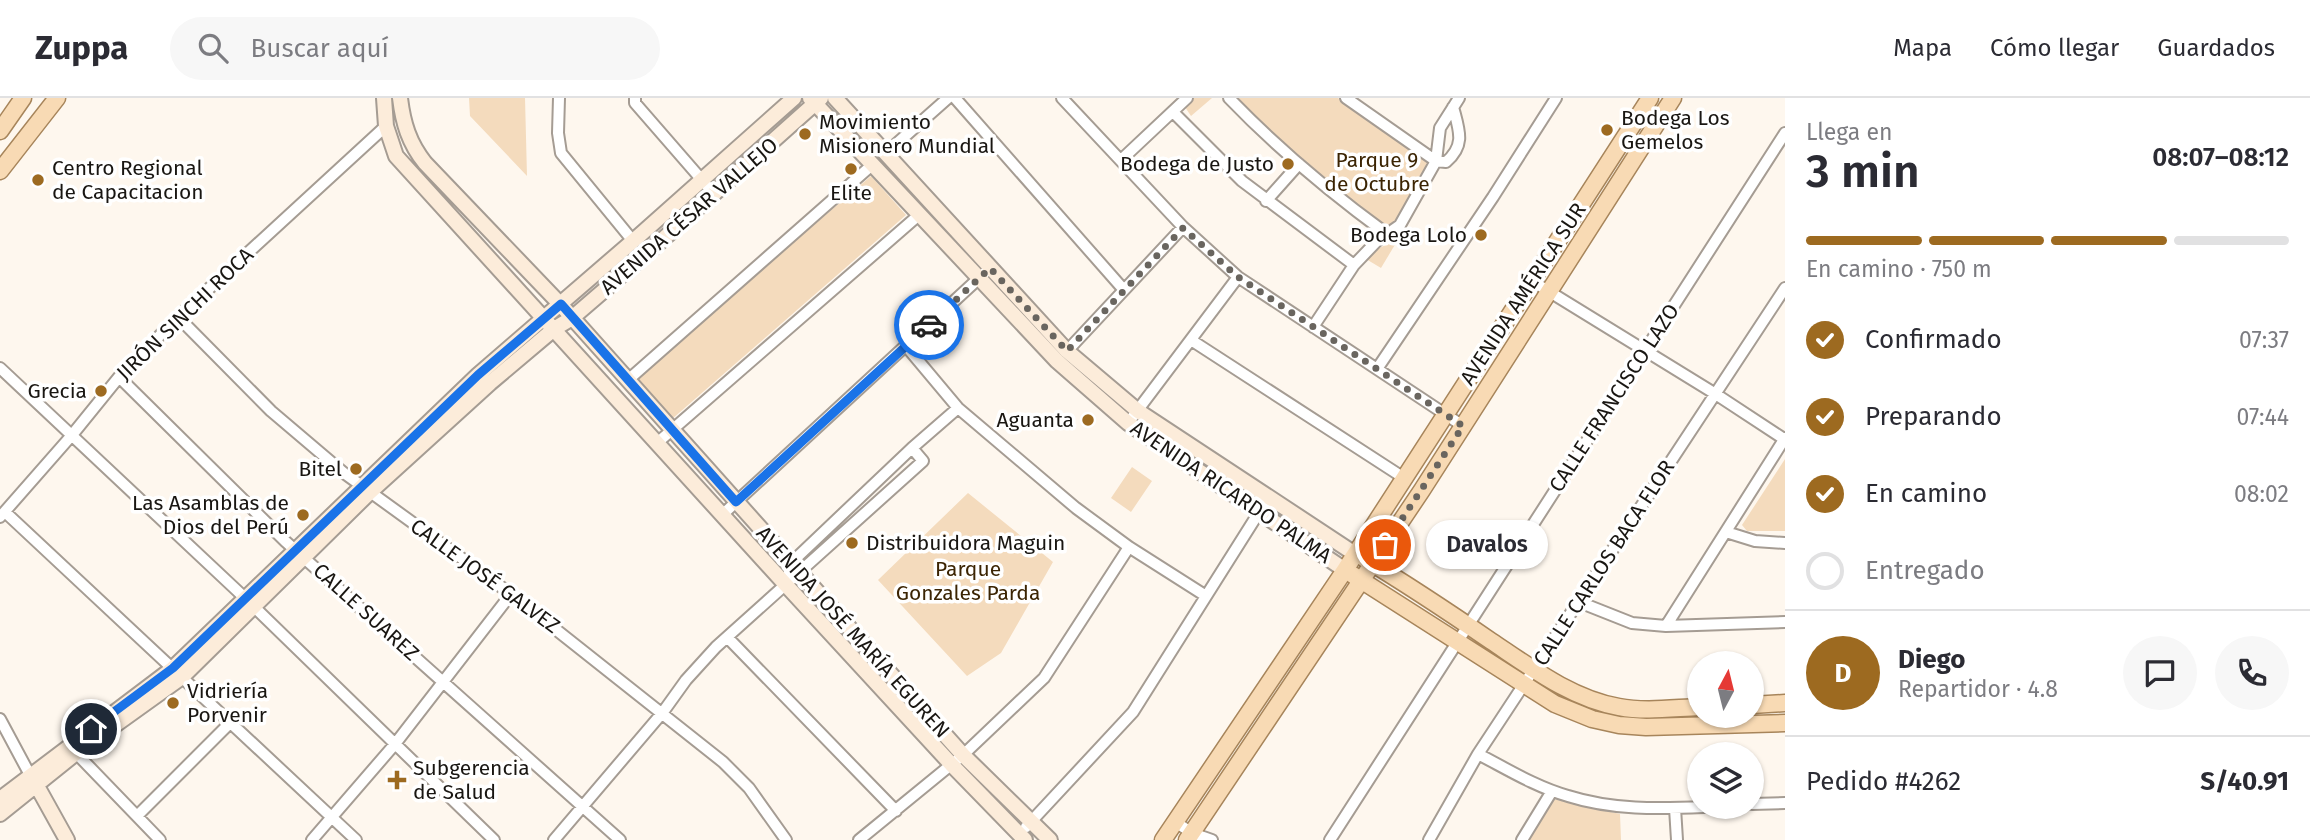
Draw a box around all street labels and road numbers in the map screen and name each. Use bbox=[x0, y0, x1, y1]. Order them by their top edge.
street label: AVENIDA CÉSAR VALLEJO bbox=[595, 132, 783, 300]
street label: AVENIDA AMÉRICA SUR bbox=[1454, 198, 1592, 390]
street label: JIRÓN SINCHI ROCA bbox=[111, 242, 259, 386]
street label: CALLE FRANCISCO LAZO bbox=[1543, 299, 1685, 497]
street label: AVENIDA RICARDO PALMA bbox=[1126, 415, 1336, 569]
street label: CALLE CARLOS BACA FLOR bbox=[1528, 455, 1680, 671]
street label: CALLE JOSÉ GALVEZ bbox=[405, 513, 565, 639]
street label: AVENIDA JOSÉ MARÍA EGUREN bbox=[751, 521, 955, 743]
street label: CALLE SUAREZ bbox=[308, 558, 424, 666]

